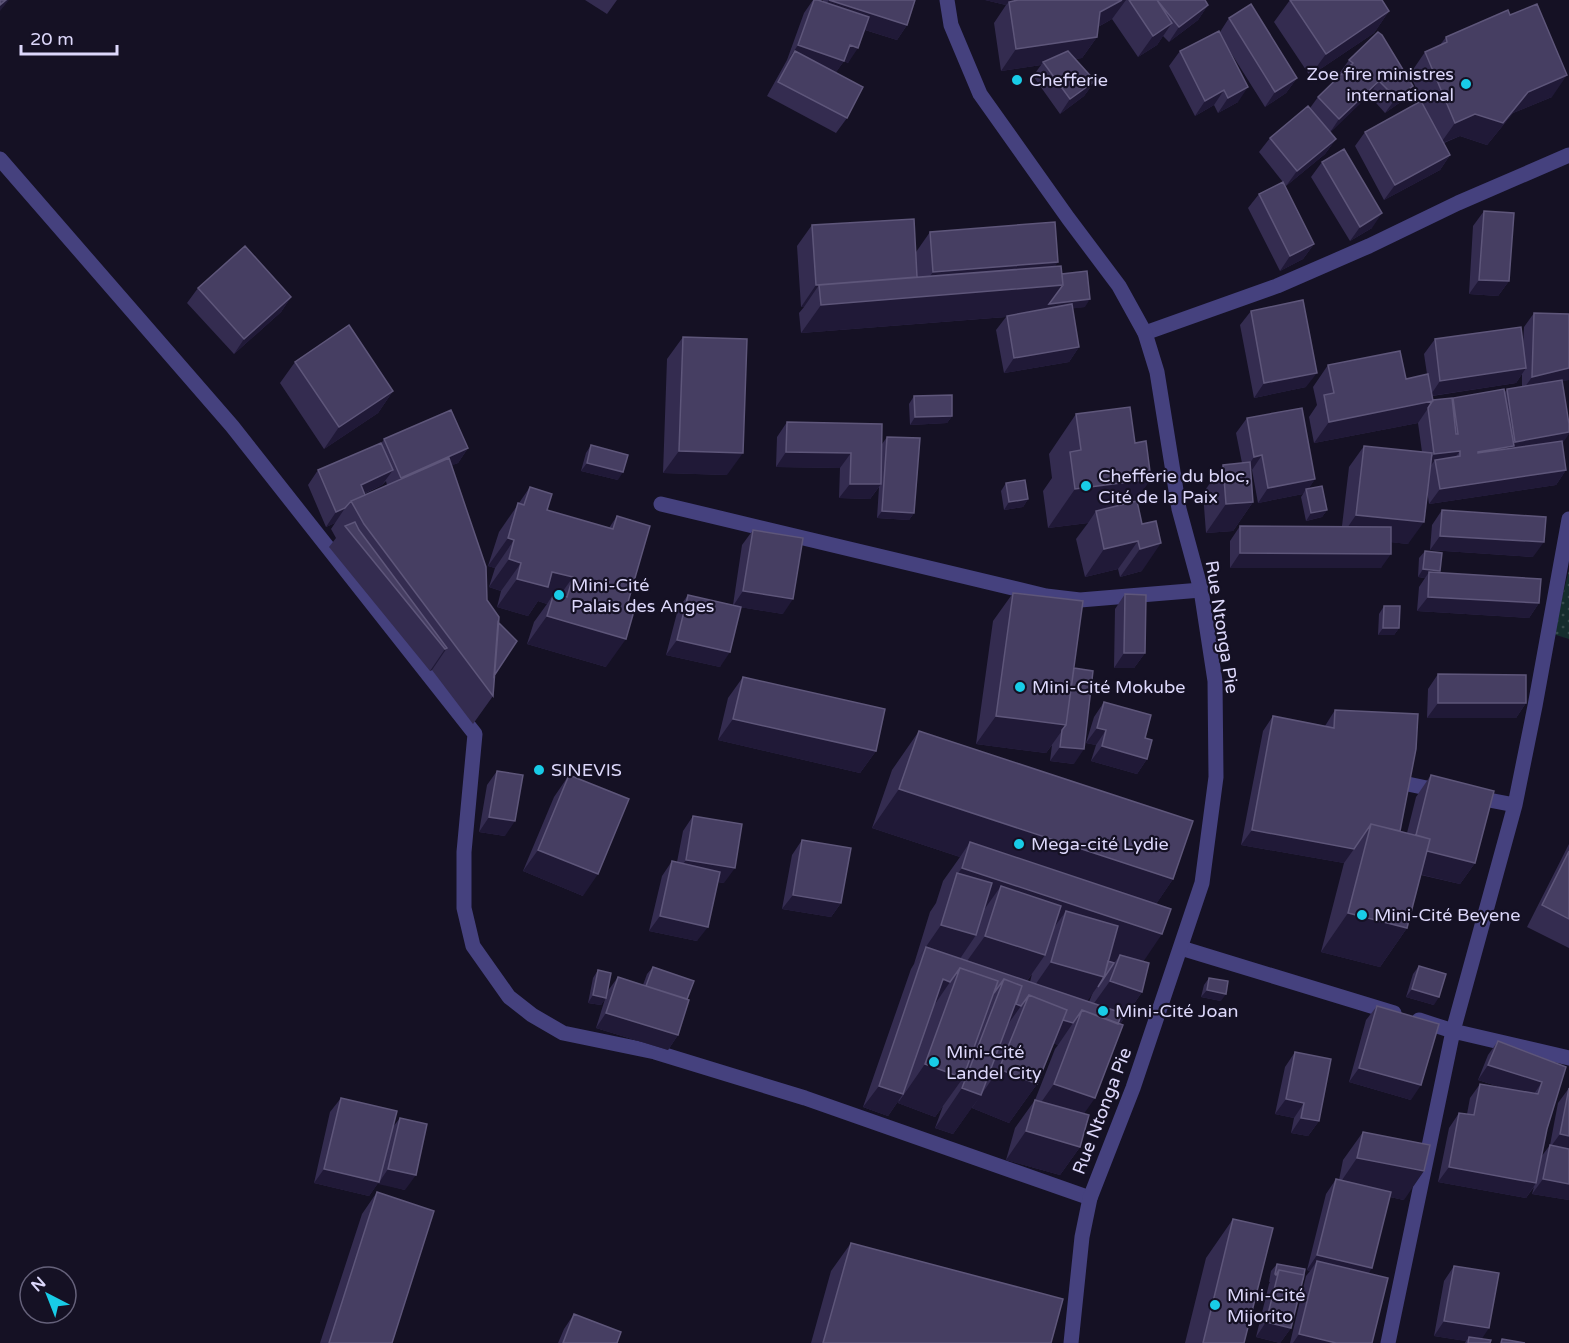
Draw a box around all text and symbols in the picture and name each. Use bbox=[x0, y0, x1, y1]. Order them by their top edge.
scale bar bbox=[21, 18, 117, 56]
text: 20 m bbox=[30, 28, 74, 50]
place label: Zoe fire ministres international bbox=[1306, 63, 1454, 106]
place label: Chefferie bbox=[1029, 69, 1108, 91]
marker: Chefferie bbox=[1010, 73, 1024, 87]
marker: Zoe fire ministres international bbox=[1459, 77, 1473, 91]
place label: Chefferie du bloc, Cité de la Paix bbox=[1098, 465, 1250, 508]
marker: Chefferie du bloc, Cité de la Paix bbox=[1079, 479, 1093, 493]
street label: Rue Ntonga Pie bbox=[1201, 559, 1243, 695]
place label: Mini-Cité Palais des Anges bbox=[571, 574, 714, 617]
marker: Mini-Cité Palais des Anges bbox=[552, 588, 566, 602]
place label: Mini-Cité Mokube bbox=[1032, 676, 1186, 698]
marker: Mini-Cité Mokube bbox=[1013, 680, 1027, 694]
place label: SINEVIS bbox=[551, 759, 622, 781]
marker: SINEVIS bbox=[532, 763, 546, 777]
place label: Mega-cité Lydie bbox=[1031, 833, 1169, 855]
marker: Mega-cité Lydie bbox=[1012, 837, 1026, 851]
place label: Mini-Cité Beyene bbox=[1374, 904, 1520, 926]
marker: Mini-Cité Beyene bbox=[1355, 908, 1369, 922]
place label: Mini-Cité Joan bbox=[1115, 1000, 1239, 1022]
marker: Mini-Cité Joan bbox=[1096, 1004, 1110, 1018]
place label: Mini-Cité Landel City bbox=[946, 1041, 1042, 1084]
street label: Rue Ntonga Pie bbox=[1068, 1044, 1136, 1178]
marker: Mini-Cité Landel City bbox=[927, 1055, 941, 1069]
north arrow bbox=[18, 1265, 78, 1325]
text: N bbox=[27, 1273, 50, 1296]
place label: Mini-Cité Mijorito bbox=[1227, 1284, 1305, 1327]
marker: Mini-Cité Mijorito bbox=[1208, 1298, 1222, 1312]

